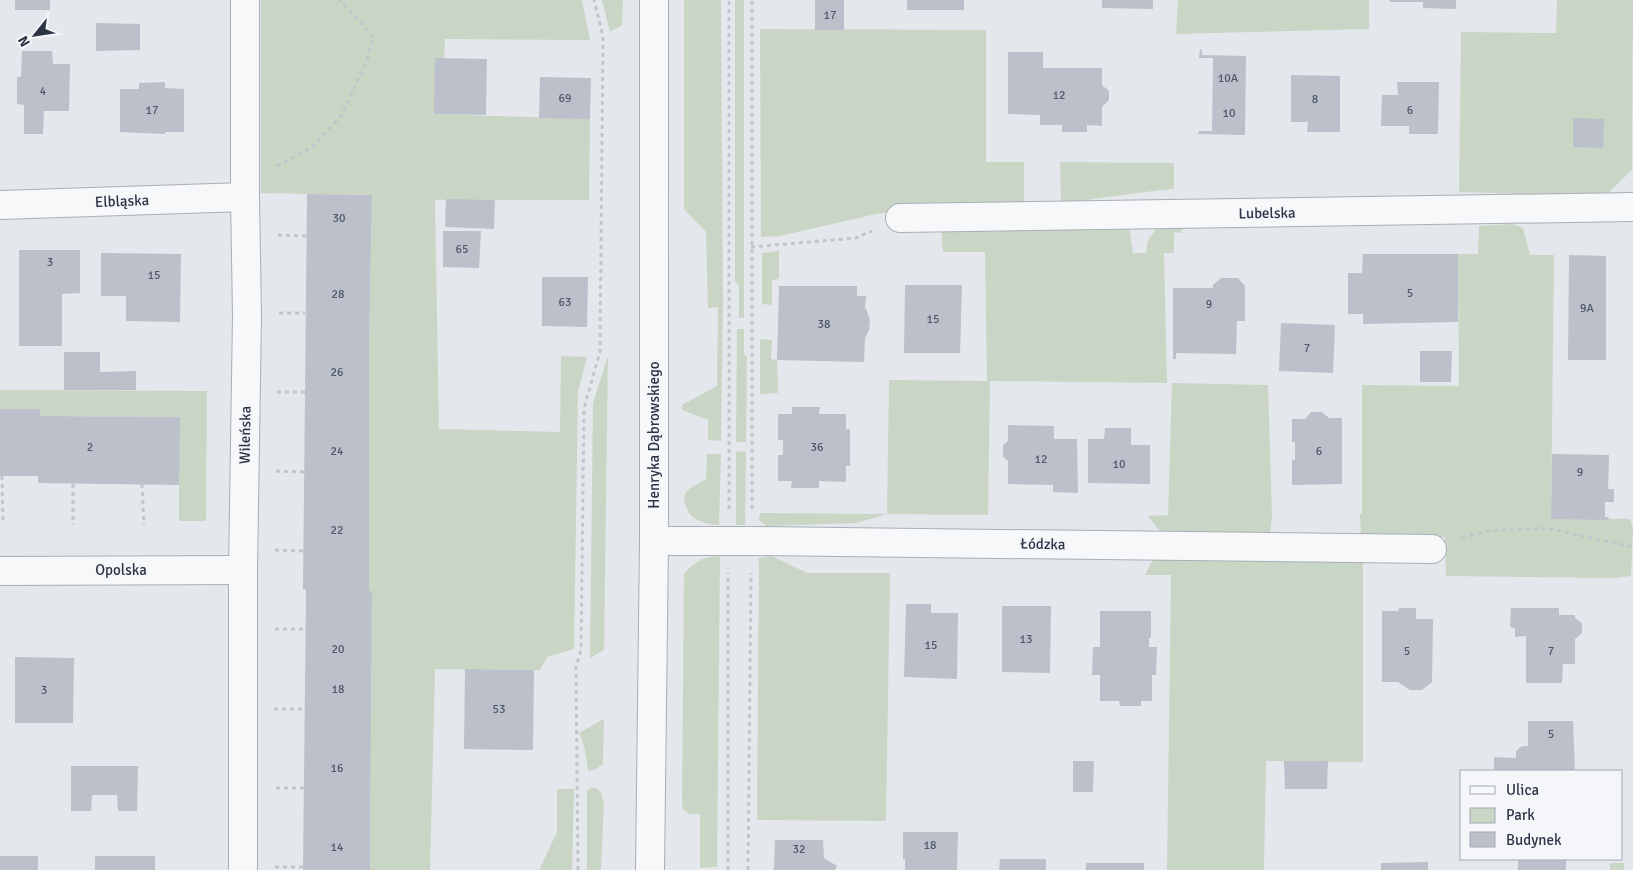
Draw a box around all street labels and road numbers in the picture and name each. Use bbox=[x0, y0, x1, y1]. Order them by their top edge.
street label: Elbląska bbox=[94, 191, 150, 211]
street label: Lubelska bbox=[1238, 204, 1296, 222]
street label: Henryka Dąbrowskiego bbox=[645, 361, 663, 509]
street label: Wileńska bbox=[235, 406, 255, 464]
street label: Łódzka bbox=[1020, 535, 1066, 553]
street label: Opolska bbox=[95, 561, 147, 579]

